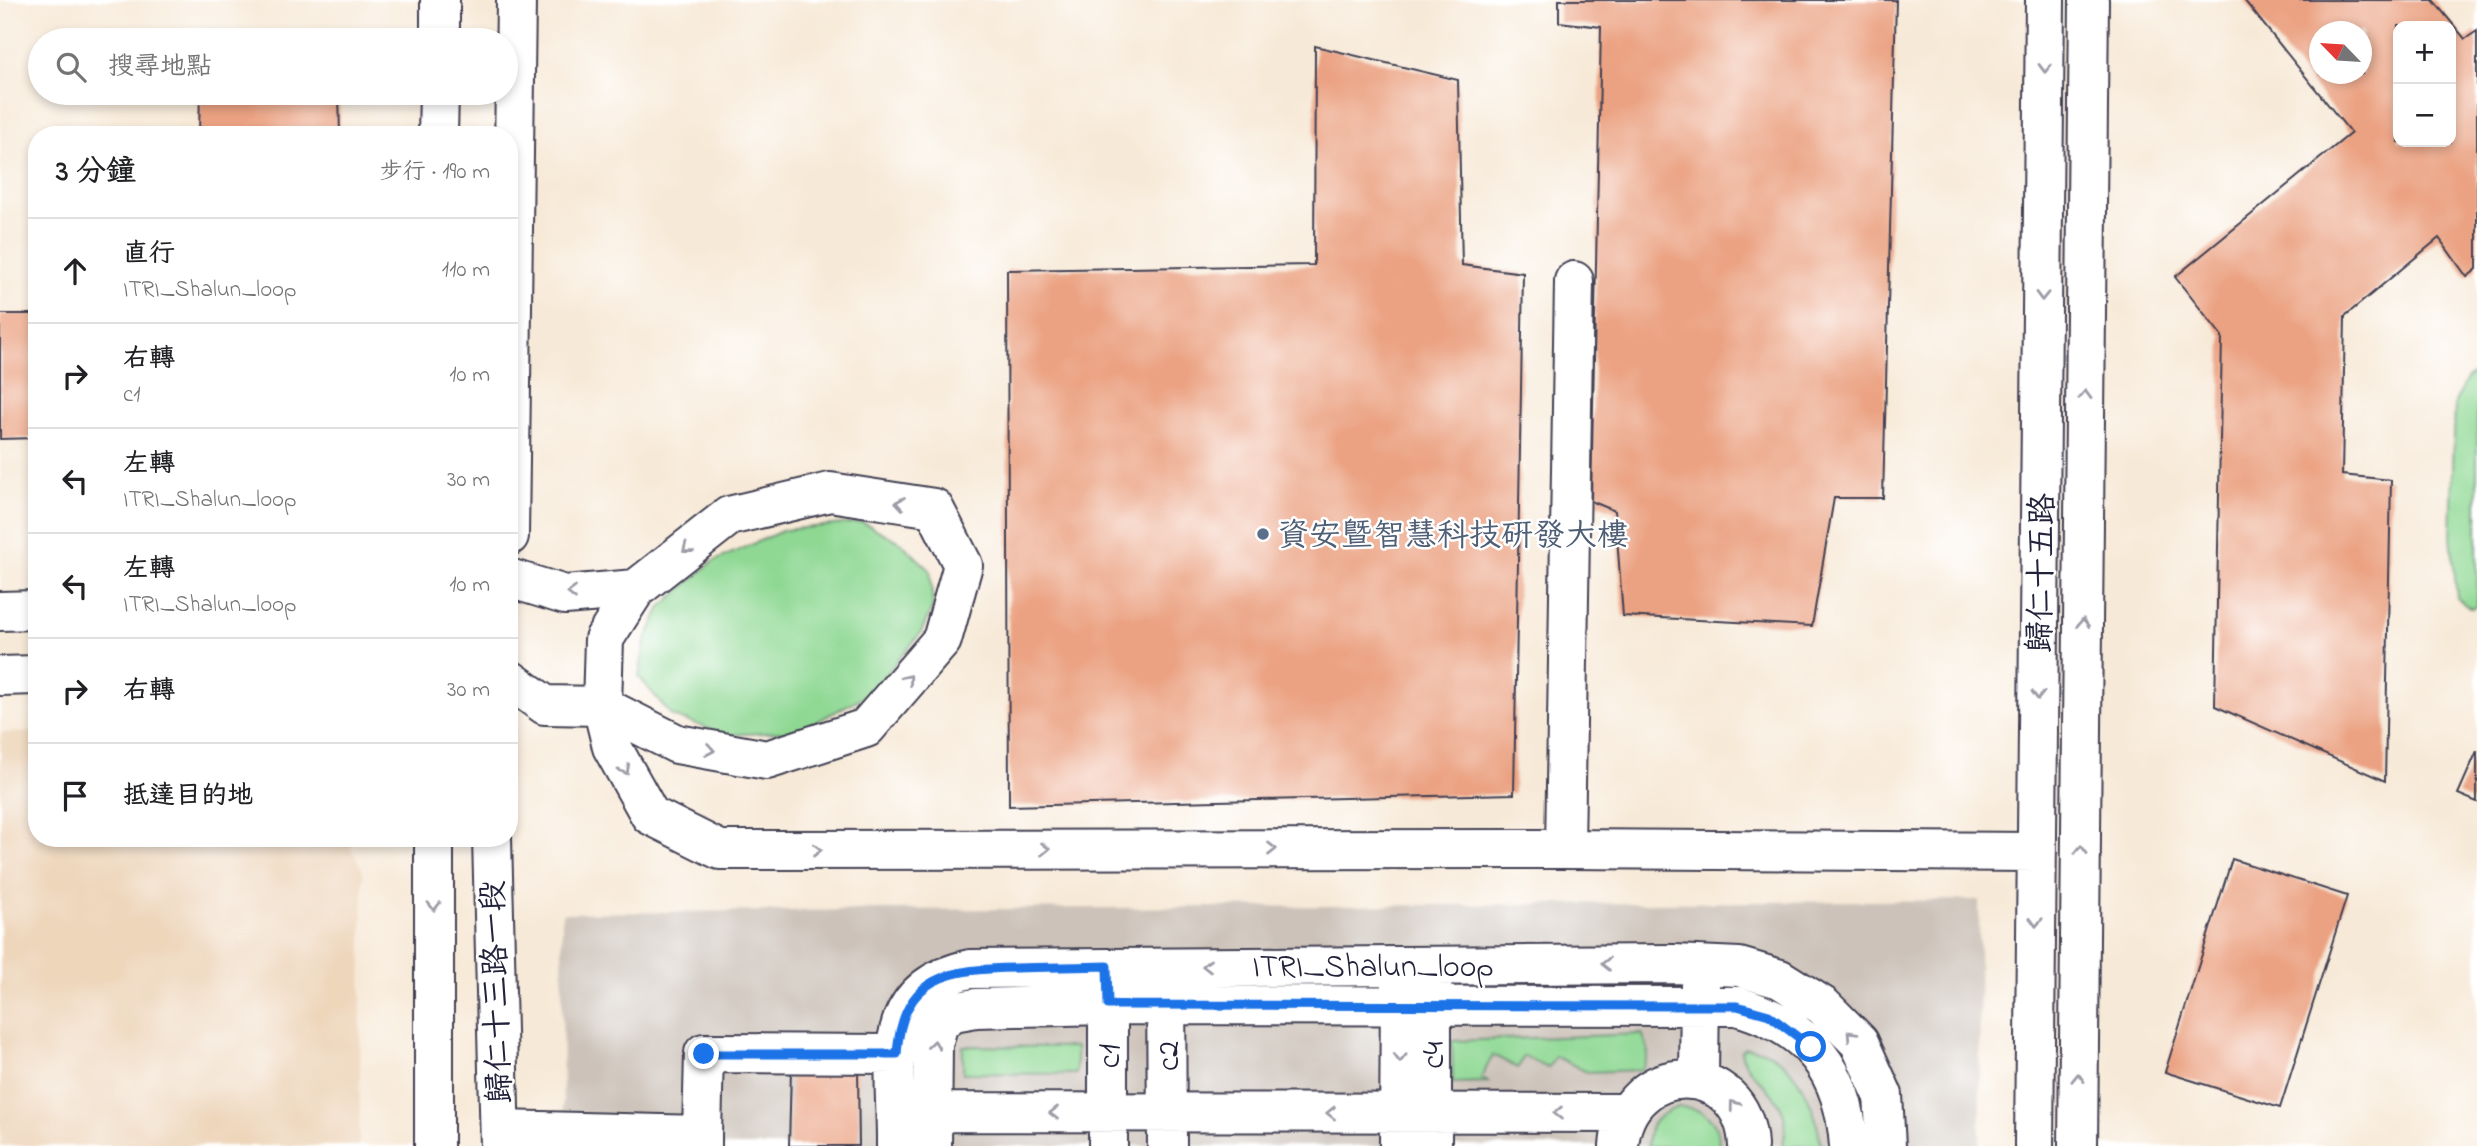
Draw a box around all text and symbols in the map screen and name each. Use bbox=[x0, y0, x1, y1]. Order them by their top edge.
north arrow bbox=[2309, 21, 2372, 84]
map controls bbox=[2393, 21, 2456, 147]
button: + bbox=[2393, 21, 2456, 84]
search box bbox=[28, 28, 518, 105]
icon: search bbox=[52, 48, 90, 86]
text: 搜尋地點 bbox=[108, 49, 212, 87]
one-way arrow bbox=[2037, 63, 2053, 74]
button: − bbox=[2393, 84, 2456, 147]
text: 3 分鐘 bbox=[56, 151, 136, 195]
text: 步行 · 190 m bbox=[380, 156, 490, 189]
text: 直行 bbox=[123, 236, 175, 274]
icon: ahead bbox=[56, 252, 94, 290]
text: 110 m bbox=[442, 254, 490, 287]
text: ITRI_Shalun_loop bbox=[123, 274, 297, 307]
one-way arrow bbox=[2034, 291, 2050, 301]
text: 右轉 bbox=[123, 341, 175, 379]
icon: right bbox=[56, 357, 94, 395]
text: 10 m bbox=[449, 359, 490, 392]
text: c1 bbox=[123, 379, 141, 412]
one-way arrow bbox=[2077, 390, 2093, 400]
text: 左轉 bbox=[123, 446, 175, 484]
icon: left bbox=[56, 462, 94, 500]
text: 30 m bbox=[447, 464, 490, 497]
text: ITRI_Shalun_loop bbox=[123, 484, 297, 517]
street label: 歸仁十五路 bbox=[2019, 493, 2068, 653]
one-way arrow bbox=[894, 496, 906, 511]
place label: 資安暨智慧科技研發大樓 bbox=[1277, 514, 1629, 561]
marker: 資安暨智慧科技研發大樓 bbox=[1255, 526, 1271, 542]
one-way arrow bbox=[682, 540, 695, 553]
text: 左轉 bbox=[123, 551, 175, 589]
icon: left bbox=[56, 567, 94, 605]
text: 10 m bbox=[449, 569, 490, 602]
one-way arrow bbox=[566, 585, 577, 601]
text: ITRI_Shalun_loop bbox=[123, 589, 297, 622]
one-way arrow bbox=[2075, 617, 2091, 628]
icon: right bbox=[56, 672, 94, 710]
text: 右轉 bbox=[123, 673, 175, 711]
text: 30 m bbox=[447, 674, 490, 707]
one-way arrow bbox=[900, 674, 913, 687]
one-way arrow bbox=[2030, 690, 2046, 700]
one-way arrow bbox=[704, 741, 716, 756]
one-way arrow bbox=[617, 762, 630, 775]
icon: arrive bbox=[56, 777, 94, 815]
text: 抵達目的地 bbox=[123, 778, 253, 816]
one-way arrow bbox=[1040, 841, 1051, 857]
one-way arrow bbox=[1268, 841, 1278, 857]
one-way arrow bbox=[813, 842, 823, 858]
one-way arrow bbox=[2073, 845, 2089, 855]
street label: 歸仁十三路一段 bbox=[471, 879, 526, 1105]
one-way arrow bbox=[426, 902, 442, 912]
one-way arrow bbox=[2028, 917, 2044, 928]
street label: ITRI_Shalun_loop bbox=[1252, 945, 1494, 992]
one-way arrow bbox=[1600, 956, 1610, 972]
one-way arrow bbox=[1201, 958, 1211, 974]
one-way arrow bbox=[1847, 1030, 1860, 1043]
route start bbox=[1795, 1031, 1826, 1062]
route end bbox=[688, 1038, 719, 1069]
one-way arrow bbox=[926, 1039, 941, 1051]
street label: c2 bbox=[1147, 1041, 1194, 1071]
street label: c4 bbox=[1412, 1041, 1459, 1069]
street label: c1 bbox=[1088, 1044, 1135, 1068]
one-way arrow bbox=[1392, 1053, 1408, 1064]
one-way arrow bbox=[2071, 1072, 2086, 1083]
one-way arrow bbox=[1730, 1101, 1743, 1113]
one-way arrow bbox=[1049, 1105, 1059, 1121]
one-way arrow bbox=[1325, 1105, 1336, 1121]
one-way arrow bbox=[1553, 1105, 1563, 1121]

